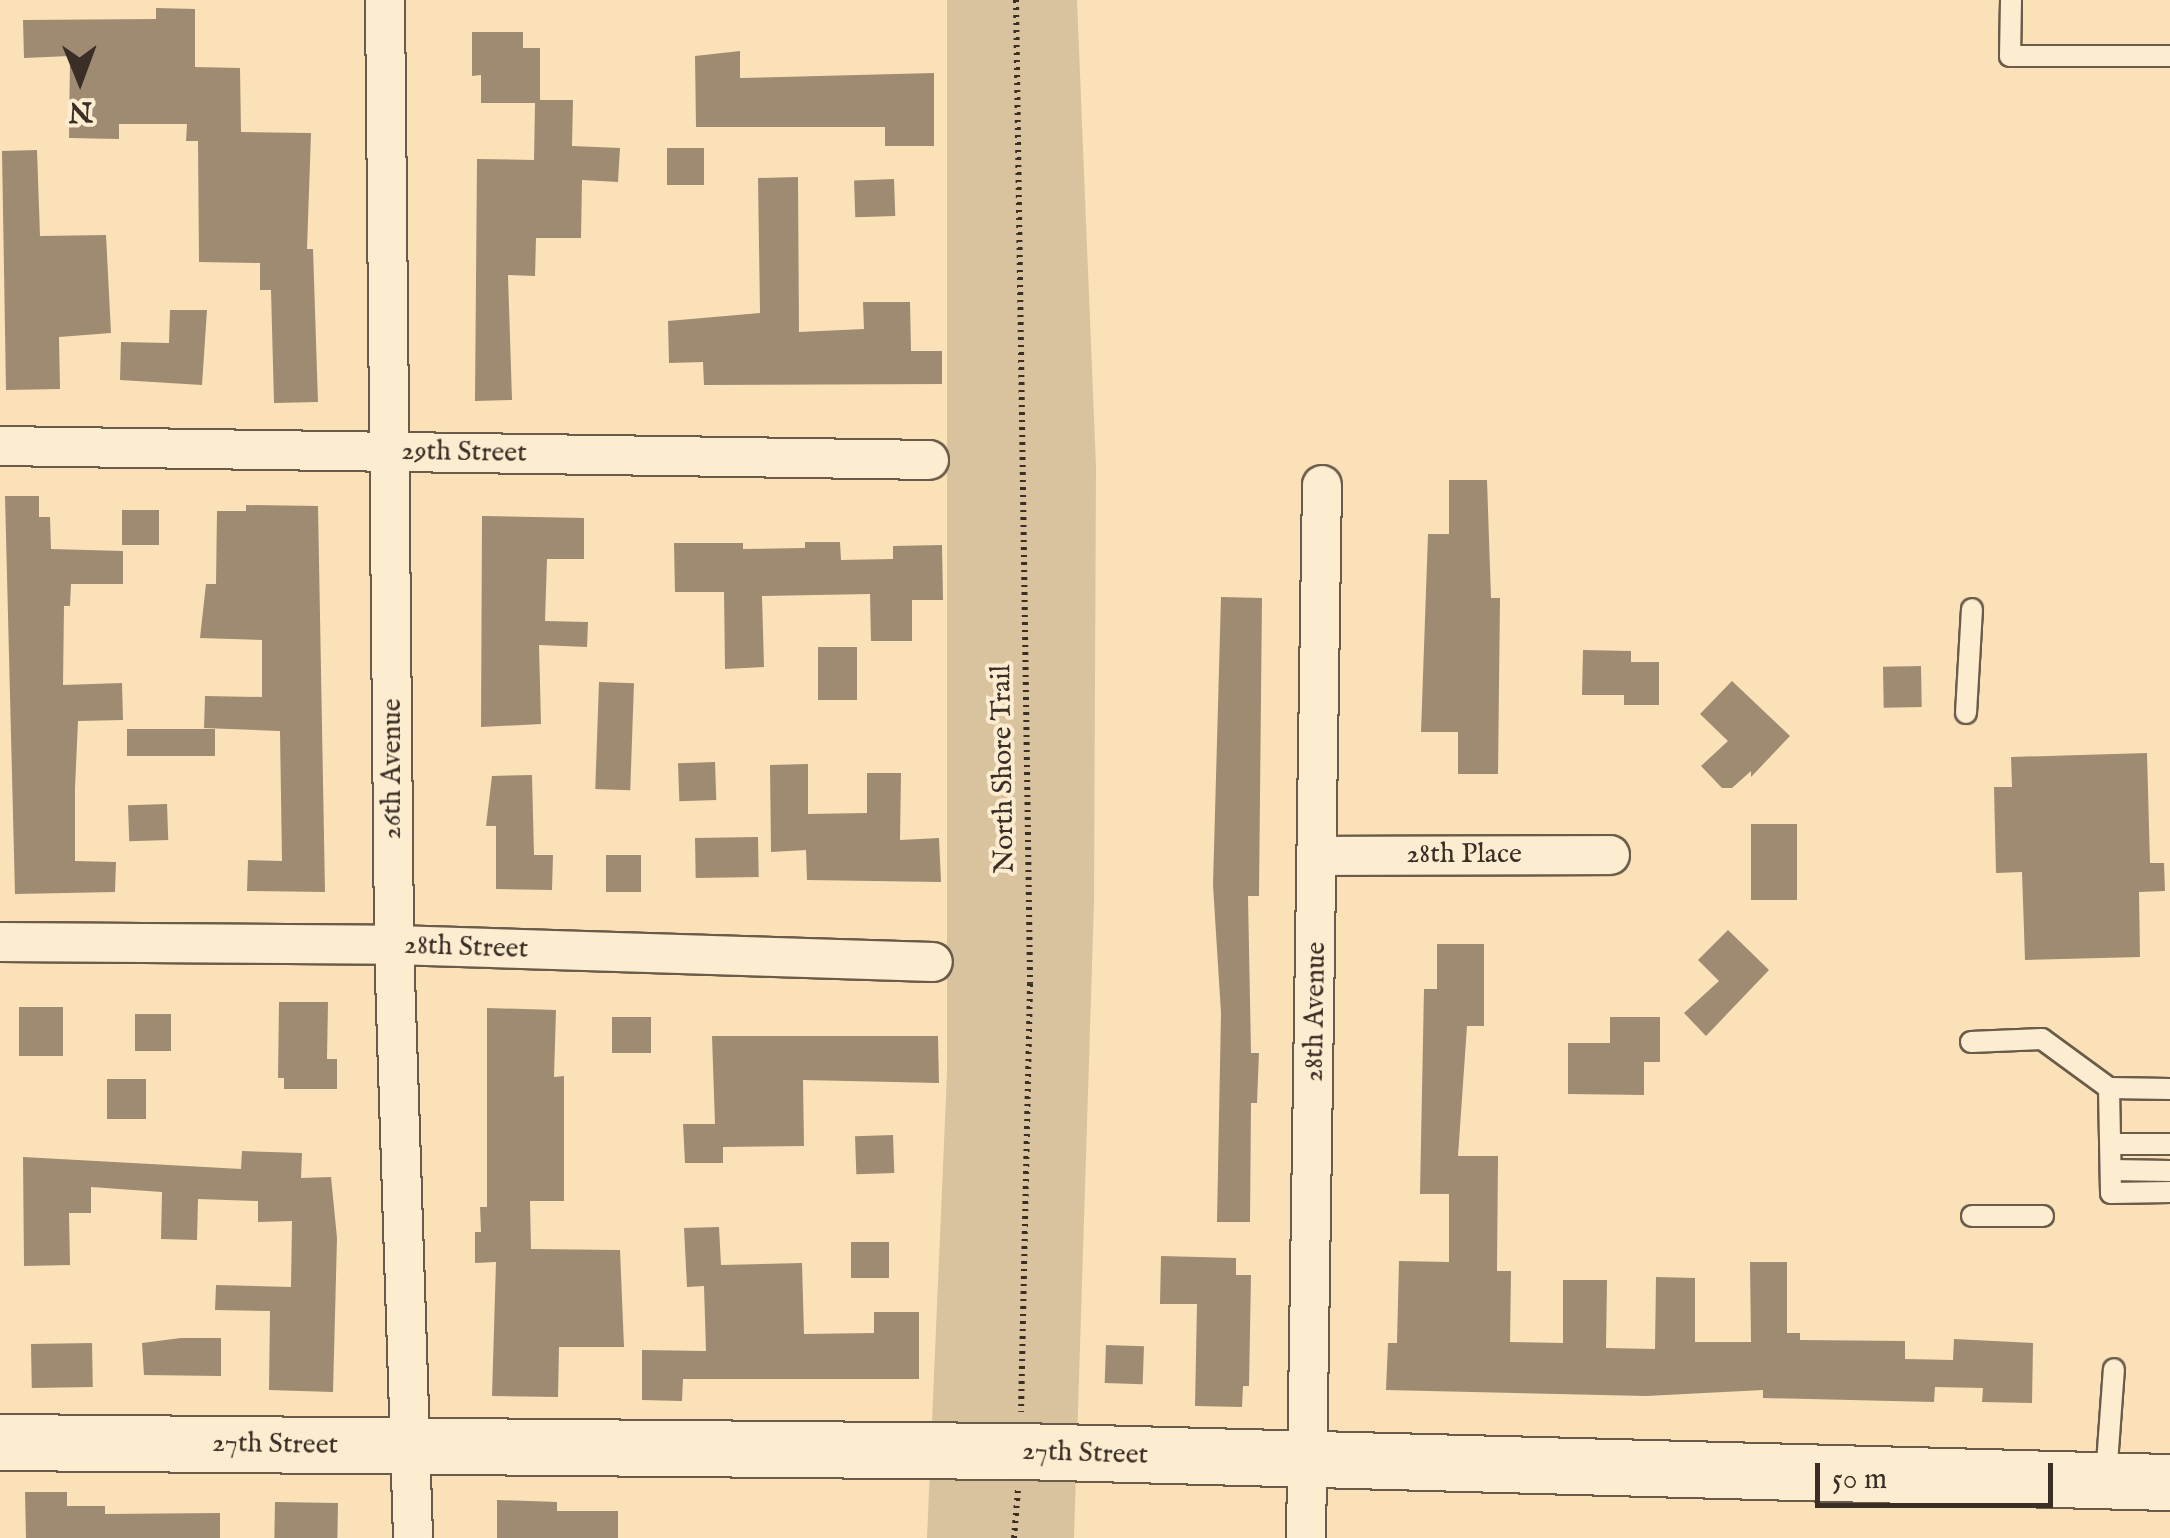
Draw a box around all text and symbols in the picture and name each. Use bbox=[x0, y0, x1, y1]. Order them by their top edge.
north arrow bbox=[30, 30, 130, 130]
text: N bbox=[68, 93, 93, 128]
street label: 29th Street bbox=[401, 435, 527, 471]
street label: North Shore Trail bbox=[985, 664, 1023, 874]
street label: 26th Avenue bbox=[376, 698, 410, 840]
street label: 28th Place bbox=[1406, 838, 1522, 872]
street label: 28th Street bbox=[403, 929, 529, 967]
street label: 28th Avenue bbox=[1298, 942, 1334, 1082]
street label: 27th Street bbox=[212, 1427, 338, 1463]
street label: 27th Street bbox=[1021, 1435, 1149, 1473]
scale bar bbox=[1820, 1443, 2058, 1505]
text: 50 m bbox=[1832, 1461, 1887, 1499]

